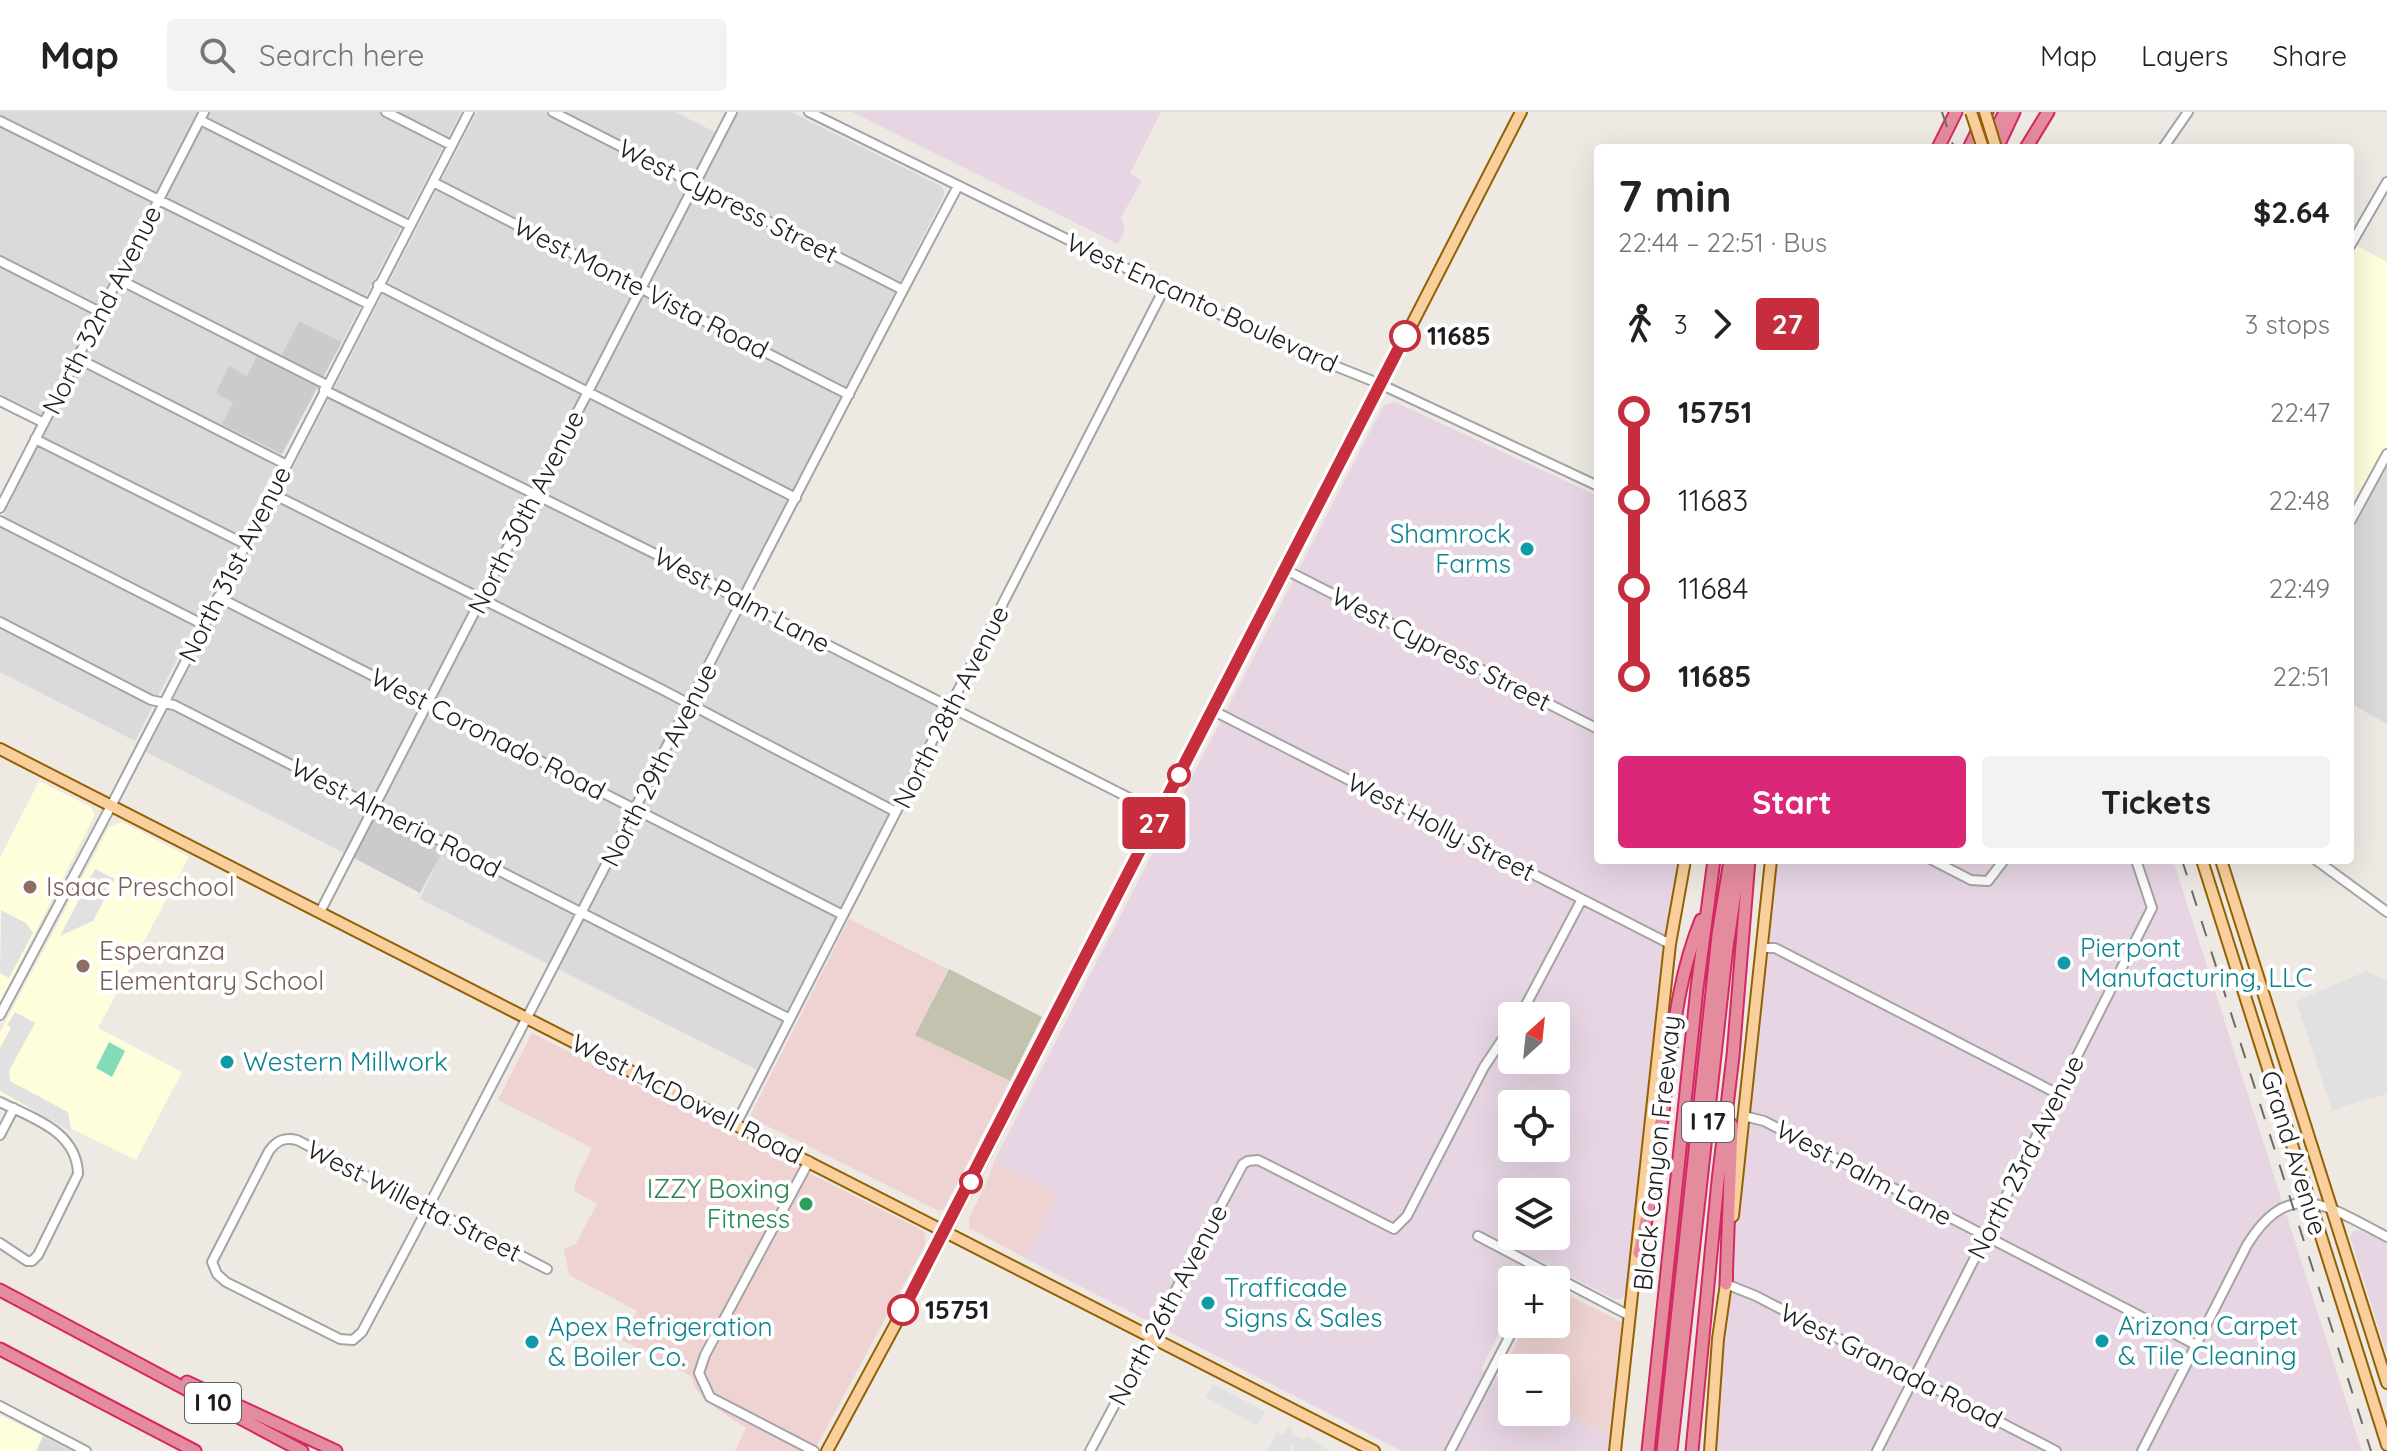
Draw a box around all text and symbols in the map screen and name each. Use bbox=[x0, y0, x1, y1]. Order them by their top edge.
search box bbox=[167, 19, 727, 91]
text: Map bbox=[40, 31, 119, 79]
icon: search bbox=[195, 33, 239, 77]
text: Search here bbox=[259, 36, 424, 74]
text: Map bbox=[2040, 38, 2097, 73]
text: Layers bbox=[2141, 38, 2228, 73]
text: Share bbox=[2272, 38, 2347, 73]
street label: West Cypress Street bbox=[613, 131, 843, 270]
text: 7 min bbox=[1618, 168, 1732, 223]
text: $2.64 bbox=[2253, 193, 2330, 231]
street label: North 32nd Avenue bbox=[35, 200, 169, 420]
street label: West Monte Vista Road bbox=[508, 209, 774, 366]
street label: West Encanto Boulevard bbox=[1061, 225, 1343, 380]
text: 22:44 – 22:51 · Bus bbox=[1618, 226, 1827, 259]
icon: walk bbox=[1618, 302, 1662, 346]
icon: forward bbox=[1700, 302, 1744, 346]
text: 27 bbox=[1772, 306, 1803, 341]
text: 3 bbox=[1674, 308, 1688, 341]
text: 3 stops bbox=[2245, 308, 2330, 341]
place label: 11685 bbox=[1427, 319, 1491, 352]
marker: 11685 bbox=[1390, 321, 1420, 351]
text: 15751 bbox=[1678, 393, 1752, 431]
text: 22:47 bbox=[2270, 396, 2330, 429]
street label: North 30th Avenue bbox=[460, 404, 591, 619]
street label: North 31st Avenue bbox=[171, 460, 298, 667]
text: 11683 bbox=[1678, 481, 1748, 519]
text: 22:48 bbox=[2269, 484, 2330, 517]
place label: Shamrock Farms bbox=[1390, 517, 1511, 580]
street label: West Palm Lane bbox=[649, 539, 836, 660]
marker: Shamrock Farms bbox=[1518, 540, 1536, 558]
text: 11684 bbox=[1678, 569, 1748, 607]
text: 22:49 bbox=[2269, 572, 2330, 605]
street label: West Cypress Street bbox=[1326, 579, 1556, 718]
street label: North 28th Avenue bbox=[885, 600, 1016, 814]
text: 11685 bbox=[1678, 657, 1752, 695]
street label: North 29th Avenue bbox=[593, 658, 724, 872]
street label: West Coronado Road bbox=[365, 660, 611, 807]
text: 22:51 bbox=[2273, 660, 2330, 693]
street label: West Almeria Road bbox=[286, 750, 507, 885]
button: Start bbox=[1618, 756, 1966, 848]
button: Tickets bbox=[1982, 756, 2330, 848]
unlabelled marker bbox=[1168, 764, 1190, 786]
street label: West Holly Street bbox=[1342, 765, 1541, 888]
line badge: 27 bbox=[1118, 797, 1190, 849]
text: 27 bbox=[1138, 805, 1170, 840]
place label: Isaac Preschool bbox=[46, 870, 235, 903]
marker: Isaac Preschool bbox=[21, 878, 39, 896]
place label: Pierpont Manufacturing, LLC bbox=[2080, 931, 2313, 994]
place label: Esperanza Elementary School bbox=[99, 934, 324, 997]
marker: Pierpont Manufacturing, LLC bbox=[2055, 954, 2073, 972]
marker: Esperanza Elementary School bbox=[74, 957, 92, 975]
north arrow bbox=[1498, 1002, 1570, 1074]
map controls bbox=[1498, 1002, 1570, 1426]
street label: Black Canyon Freeway bbox=[1626, 1014, 1687, 1292]
street label: West McDowell Road bbox=[566, 1026, 808, 1171]
place label: Western Millwork bbox=[243, 1045, 448, 1078]
street label: North 23rd Avenue bbox=[1960, 1049, 2091, 1264]
marker: Western Millwork bbox=[218, 1053, 236, 1071]
street label: Grand Avenue bbox=[2254, 1067, 2335, 1239]
button: locate bbox=[1498, 1090, 1570, 1162]
road number: I 17 bbox=[1682, 1102, 1734, 1142]
street label: West Palm Lane bbox=[1771, 1112, 1958, 1233]
street label: West Willetta Street bbox=[302, 1132, 527, 1269]
unlabelled marker bbox=[960, 1171, 982, 1193]
place label: IZZY Boxing Fitness bbox=[647, 1172, 790, 1235]
button: layers bbox=[1498, 1178, 1570, 1250]
marker: IZZY Boxing Fitness bbox=[797, 1195, 815, 1213]
street label: North 26th Avenue bbox=[1101, 1198, 1235, 1411]
button: + bbox=[1498, 1266, 1570, 1338]
place label: Trafficade Signs & Sales bbox=[1224, 1271, 1382, 1334]
place label: 15751 bbox=[925, 1293, 989, 1326]
marker: Trafficade Signs & Sales bbox=[1199, 1294, 1217, 1312]
marker: 15751 bbox=[888, 1295, 918, 1325]
street label: West Granada Road bbox=[1775, 1295, 2008, 1436]
place label: Arizona Carpet & Tile Cleaning bbox=[2118, 1309, 2298, 1372]
place label: Apex Refrigeration & Boiler Co. bbox=[548, 1310, 773, 1373]
marker: Arizona Carpet & Tile Cleaning bbox=[2093, 1332, 2111, 1350]
marker: Apex Refrigeration & Boiler Co. bbox=[523, 1333, 541, 1351]
button: − bbox=[1498, 1354, 1570, 1426]
road number: I 10 bbox=[185, 1383, 241, 1423]

